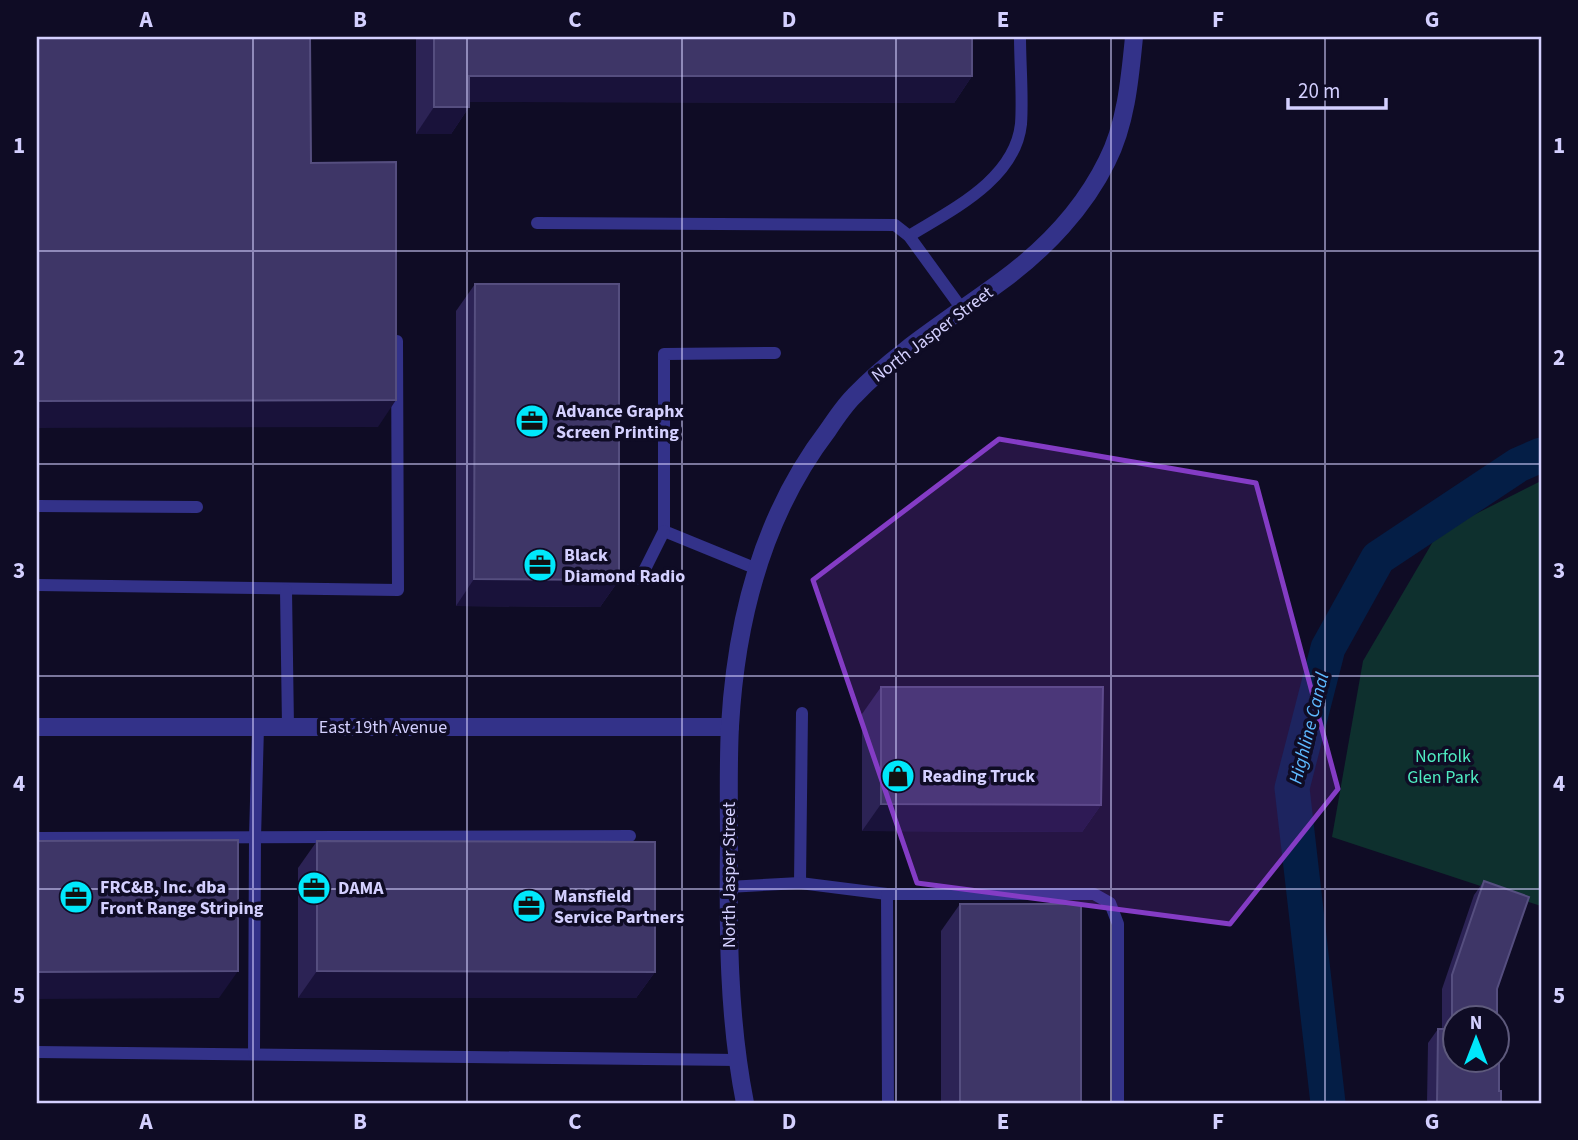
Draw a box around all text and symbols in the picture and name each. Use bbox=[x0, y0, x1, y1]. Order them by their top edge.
text: A bbox=[138, 3, 153, 36]
text: B bbox=[353, 3, 367, 36]
text: C bbox=[568, 3, 582, 36]
text: D bbox=[782, 3, 796, 36]
text: E bbox=[997, 3, 1009, 36]
text: F bbox=[1212, 3, 1224, 36]
text: G bbox=[1425, 3, 1439, 36]
scale bar bbox=[1288, 66, 1386, 110]
text: 20 m bbox=[1298, 76, 1340, 106]
text: 1 bbox=[13, 129, 25, 162]
text: 1 bbox=[1553, 129, 1565, 162]
street label: North Jasper Street bbox=[866, 280, 998, 388]
text: 2 bbox=[13, 341, 25, 374]
text: 2 bbox=[1553, 341, 1565, 374]
place label: Advance Graphx Screen Printing bbox=[555, 399, 684, 445]
office icon: Advance Graphx Screen Printing bbox=[513, 402, 551, 440]
place label: Black Diamond Radio bbox=[564, 543, 685, 589]
office icon: Black Diamond Radio bbox=[521, 546, 559, 584]
text: 3 bbox=[13, 554, 25, 587]
text: 3 bbox=[1553, 554, 1565, 587]
water label: Highline Canal bbox=[1283, 670, 1336, 787]
street label: East 19th Avenue bbox=[319, 715, 447, 740]
park label: Norfolk Glen Park bbox=[1407, 744, 1479, 790]
shop icon: Reading Truck bbox=[879, 757, 917, 795]
place label: Reading Truck bbox=[922, 764, 1035, 789]
text: 4 bbox=[13, 767, 25, 800]
text: 4 bbox=[1553, 767, 1565, 800]
street label: North Jasper Street bbox=[717, 802, 742, 948]
office icon: DAMA bbox=[295, 869, 333, 907]
place label: FRC&B, Inc. dba Front Range Striping bbox=[100, 875, 264, 921]
place label: DAMA bbox=[338, 876, 384, 901]
office icon: FRC&B, Inc. dba Front Range Striping bbox=[57, 878, 95, 916]
place label: Mansfield Service Partners bbox=[554, 884, 684, 930]
office icon: Mansfield Service Partners bbox=[510, 887, 548, 925]
text: 5 bbox=[13, 979, 25, 1012]
text: 5 bbox=[1553, 979, 1565, 1012]
north arrow bbox=[1442, 1004, 1512, 1074]
text: N bbox=[1470, 1010, 1482, 1037]
text: A bbox=[138, 1105, 153, 1138]
text: B bbox=[353, 1105, 367, 1138]
text: C bbox=[568, 1105, 582, 1138]
text: D bbox=[782, 1105, 796, 1138]
text: E bbox=[997, 1105, 1009, 1138]
text: F bbox=[1212, 1105, 1224, 1138]
text: G bbox=[1425, 1105, 1439, 1138]

